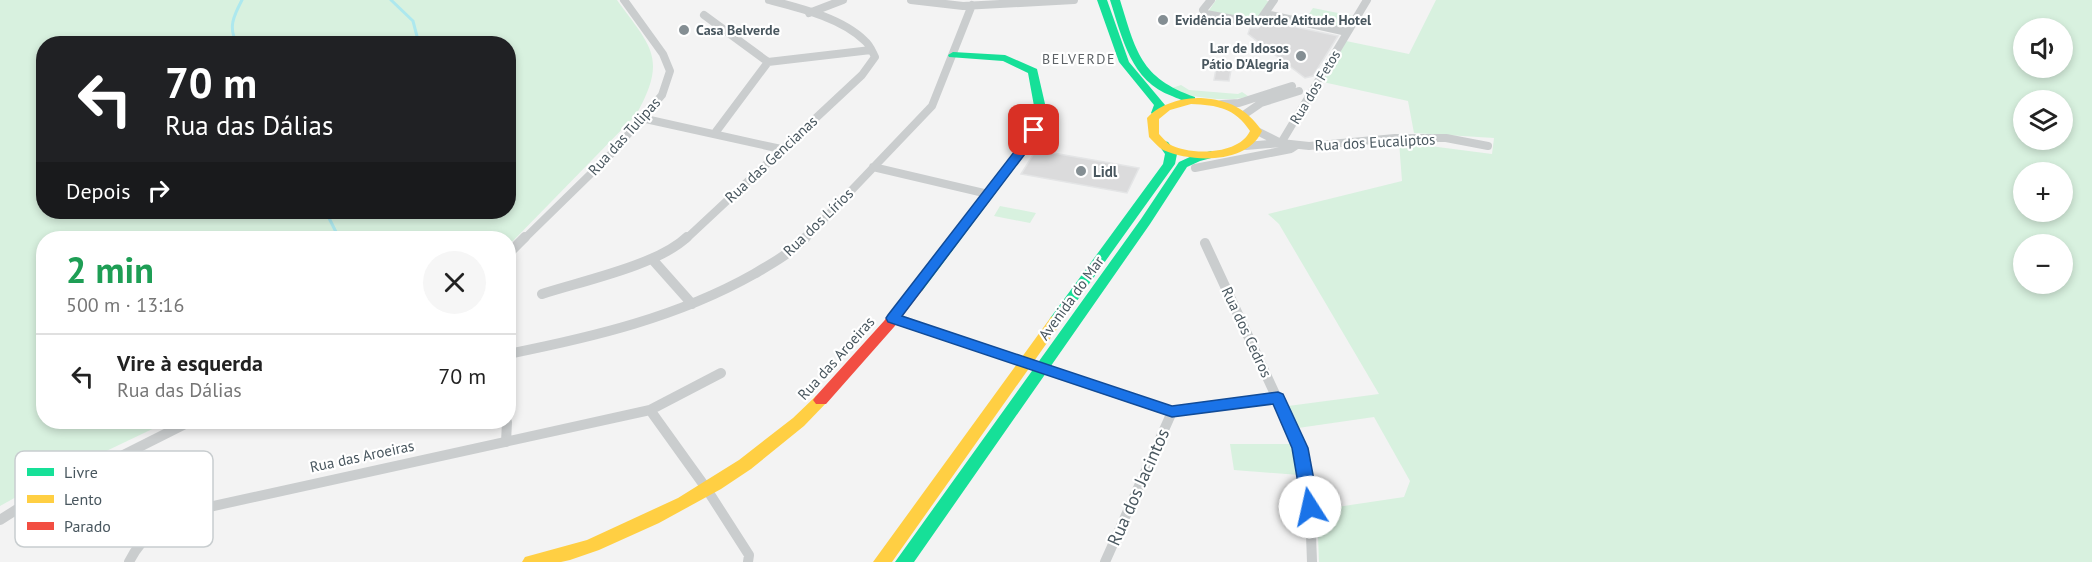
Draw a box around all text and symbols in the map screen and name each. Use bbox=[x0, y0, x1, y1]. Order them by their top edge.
place label: Evidência Belverde Atitude Hotel bbox=[1175, 11, 1372, 29]
marker: Evidência Belverde Atitude Hotel bbox=[1156, 13, 1170, 27]
map controls bbox=[2013, 18, 2073, 294]
button: sound bbox=[2013, 18, 2073, 78]
place label: Casa Belverde bbox=[696, 21, 780, 39]
marker: Casa Belverde bbox=[677, 23, 691, 37]
place label: Lar de Idosos Pátio D'Alegria bbox=[1201, 39, 1289, 73]
street label: Rua dos Fetos bbox=[1286, 47, 1344, 127]
marker: Lar de Idosos Pátio D'Alegria bbox=[1294, 49, 1308, 63]
district label: BELVERDE bbox=[1042, 50, 1116, 68]
text: 70 m bbox=[165, 55, 257, 110]
icon: left bbox=[66, 60, 144, 138]
button: layers bbox=[2013, 90, 2073, 150]
street label: Rua das Tulipas bbox=[584, 93, 664, 179]
pin bbox=[1008, 104, 1059, 155]
text: Rua das Dálias bbox=[165, 108, 333, 142]
street label: Rua das Gencianas bbox=[721, 111, 821, 207]
icon: arrive bbox=[1017, 113, 1050, 146]
street label: Rua dos Eucaliptos bbox=[1314, 129, 1436, 155]
place label: Lidl bbox=[1093, 162, 1118, 181]
button: + bbox=[2013, 162, 2073, 222]
marker: Lidl bbox=[1074, 164, 1088, 178]
icon: right bbox=[142, 174, 175, 207]
text: Depois bbox=[66, 177, 130, 205]
street label: Rua dos Lírios bbox=[779, 184, 857, 260]
button: − bbox=[2013, 234, 2073, 294]
text: 2 min bbox=[66, 246, 154, 293]
button: close bbox=[423, 251, 486, 314]
street label: Avenida do Mar bbox=[1034, 252, 1108, 344]
street label: Rua dos Cedros bbox=[1218, 284, 1276, 380]
text: 500 m · 13:16 bbox=[66, 292, 184, 318]
street label: Rua das Aroeiras bbox=[793, 312, 879, 404]
text: Vire à esquerda bbox=[117, 349, 263, 377]
icon: left bbox=[66, 360, 99, 393]
text: 70 m bbox=[438, 362, 486, 390]
text: Rua das Dálias bbox=[117, 377, 242, 403]
street label: Rua dos Jacintos bbox=[1102, 425, 1174, 549]
street label: Rua das Aroeiras bbox=[308, 436, 416, 476]
legend bbox=[15, 451, 213, 547]
text: Livre bbox=[64, 462, 98, 482]
position arrow bbox=[1278, 475, 1342, 539]
text: Lento bbox=[64, 489, 102, 509]
text: Parado bbox=[64, 516, 111, 536]

